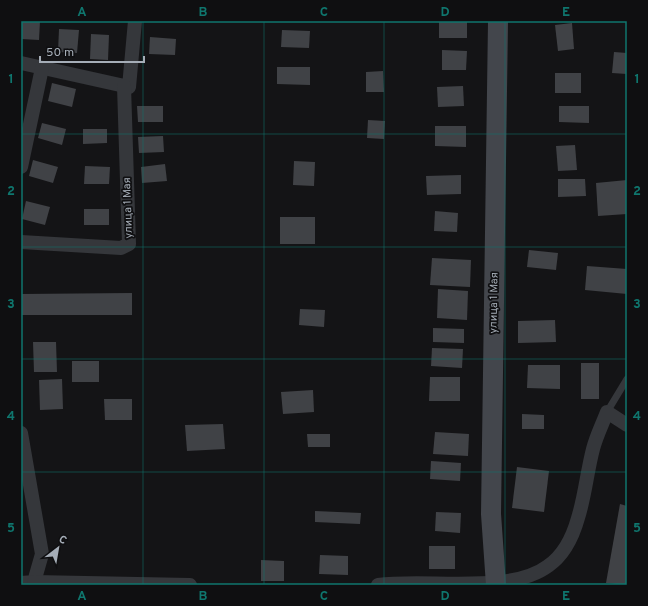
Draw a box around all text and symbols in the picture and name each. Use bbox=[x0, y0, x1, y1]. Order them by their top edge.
text: A bbox=[77, 5, 87, 21]
text: B bbox=[199, 5, 208, 21]
text: C bbox=[320, 5, 328, 21]
text: D bbox=[440, 5, 450, 21]
text: E bbox=[562, 5, 570, 21]
scale bar bbox=[40, 38, 144, 64]
text: 50 m bbox=[46, 45, 74, 61]
text: 1 bbox=[8, 72, 14, 88]
text: 1 bbox=[634, 72, 640, 88]
street label: улица 1 Мая bbox=[120, 177, 136, 239]
text: 2 bbox=[7, 184, 15, 200]
text: 2 bbox=[633, 184, 641, 200]
street label: улица 1 Мая bbox=[486, 272, 502, 334]
text: 3 bbox=[7, 297, 15, 313]
text: 3 bbox=[633, 297, 641, 313]
text: 4 bbox=[7, 409, 15, 425]
text: 4 bbox=[633, 409, 641, 425]
text: 5 bbox=[7, 521, 15, 537]
text: 5 bbox=[633, 521, 641, 537]
north arrow bbox=[38, 528, 78, 568]
text: С bbox=[56, 532, 69, 548]
text: A bbox=[77, 589, 87, 605]
text: B bbox=[199, 589, 208, 605]
text: C bbox=[320, 589, 328, 605]
text: D bbox=[440, 589, 450, 605]
text: E bbox=[562, 589, 570, 605]

